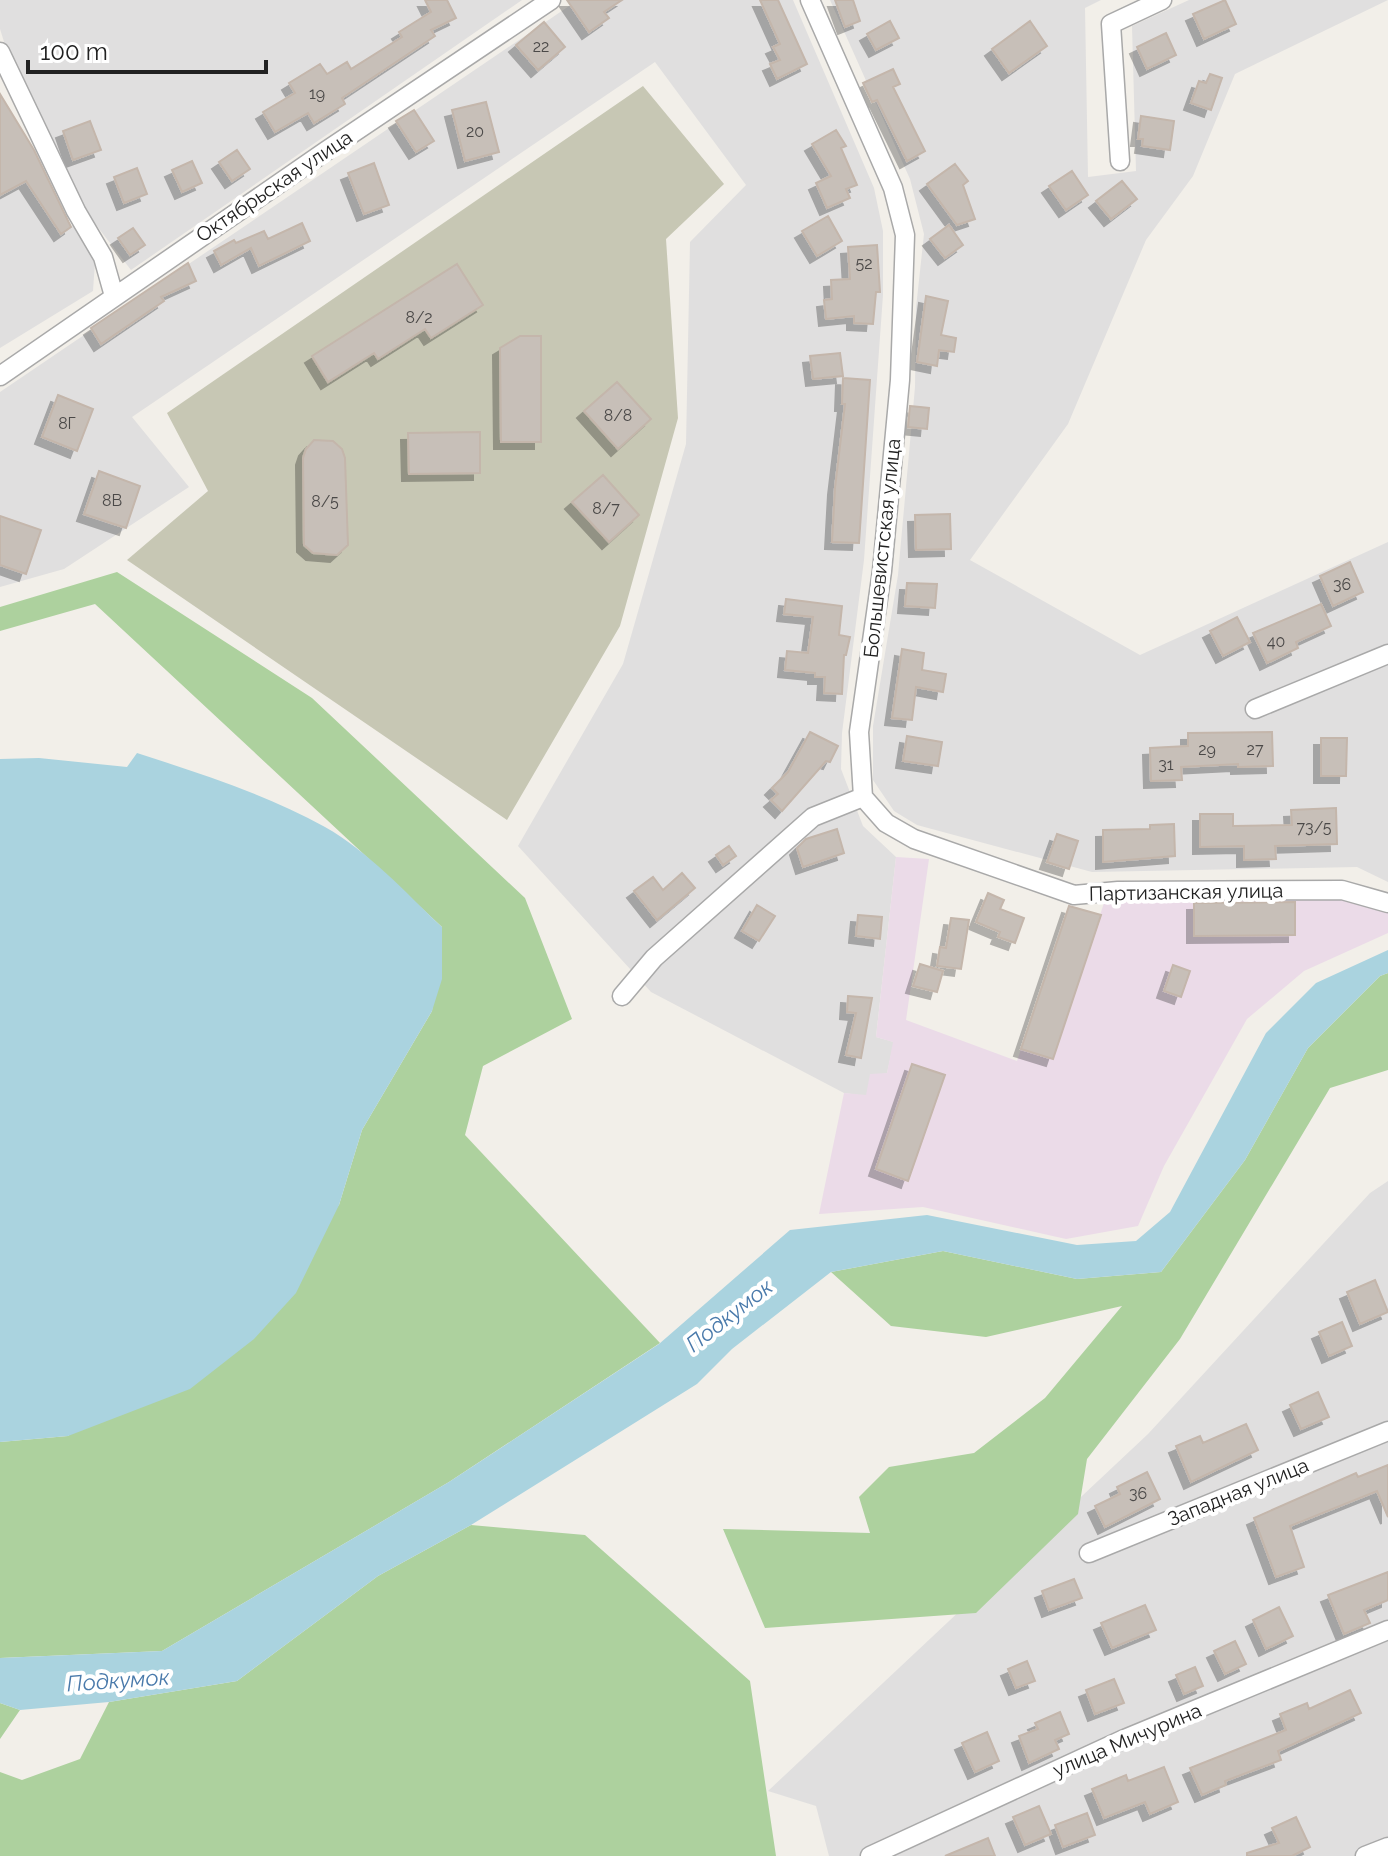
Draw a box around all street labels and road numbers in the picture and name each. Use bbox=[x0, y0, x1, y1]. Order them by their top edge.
street label: Октябрьская улица bbox=[191, 125, 357, 247]
street label: Большевистская улица bbox=[859, 437, 905, 659]
street label: Партизанская улица bbox=[1089, 878, 1283, 906]
street label: Западная улица bbox=[1164, 1453, 1312, 1531]
street label: улица Мичурина bbox=[1049, 1698, 1205, 1782]

